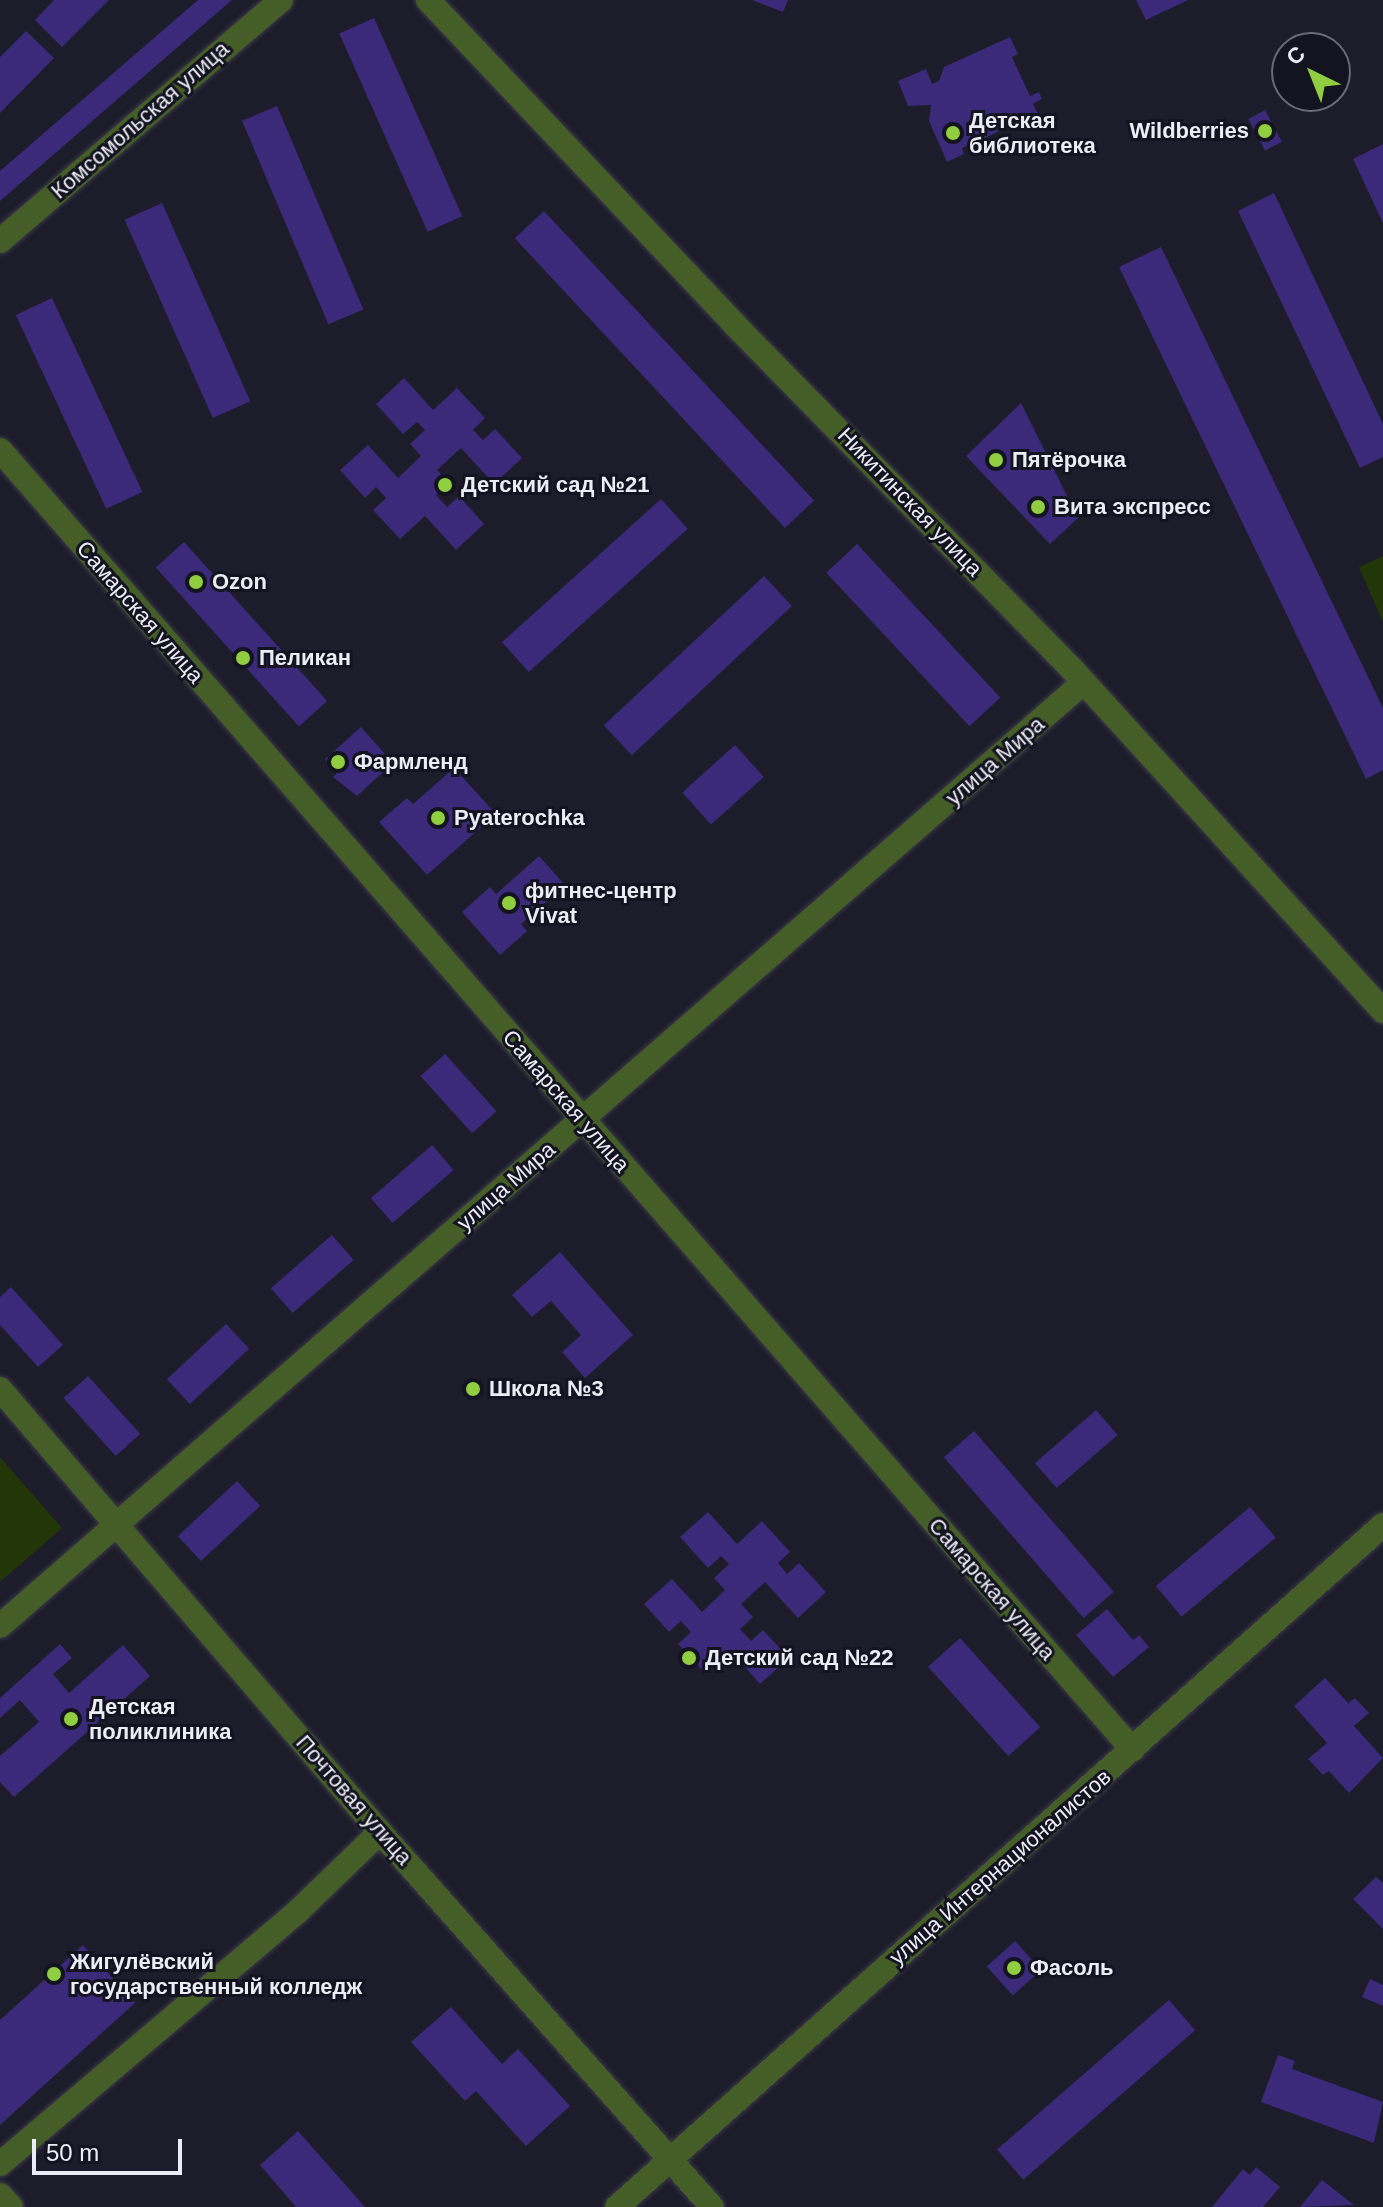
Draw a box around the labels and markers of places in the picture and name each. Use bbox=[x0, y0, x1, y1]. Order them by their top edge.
place label: Детская библиотека bbox=[969, 107, 1096, 158]
place label: Wildberries bbox=[1129, 118, 1249, 144]
marker: Wildberries bbox=[1256, 122, 1274, 140]
marker: Детская библиотека bbox=[944, 124, 962, 142]
place label: Пятёрочка bbox=[1012, 447, 1126, 473]
marker: Пятёрочка bbox=[987, 451, 1005, 469]
place label: Детский сад №21 bbox=[461, 472, 650, 498]
marker: Детский сад №21 bbox=[436, 476, 454, 494]
place label: Вита экспресс bbox=[1054, 494, 1211, 520]
marker: Вита экспресс bbox=[1029, 498, 1047, 516]
place label: Ozon bbox=[212, 569, 267, 595]
marker: Ozon bbox=[187, 573, 205, 591]
place label: Пеликан bbox=[259, 645, 351, 671]
marker: Пеликан bbox=[234, 649, 252, 667]
place label: Фармленд bbox=[354, 749, 468, 775]
marker: Фармленд bbox=[329, 753, 347, 771]
place label: Pyaterochka bbox=[454, 805, 585, 831]
marker: Pyaterochka bbox=[429, 809, 447, 827]
place label: фитнес-центр Vivat bbox=[525, 877, 677, 928]
marker: фитнес-центр Vivat bbox=[500, 894, 518, 912]
place label: Школа №3 bbox=[489, 1376, 604, 1402]
marker: Школа №3 bbox=[464, 1380, 482, 1398]
place label: Детский сад №22 bbox=[705, 1645, 894, 1671]
marker: Детский сад №22 bbox=[680, 1649, 698, 1667]
place label: Детская поликлиника bbox=[89, 1693, 232, 1744]
marker: Детская поликлиника bbox=[60, 1708, 82, 1730]
place label: Жигулёвский государственный колледж bbox=[70, 1948, 362, 2000]
place label: Фасоль bbox=[1030, 1955, 1114, 1981]
marker: Фасоль bbox=[1005, 1959, 1023, 1977]
marker: Жигулёвский государственный колледж bbox=[45, 1965, 63, 1983]

